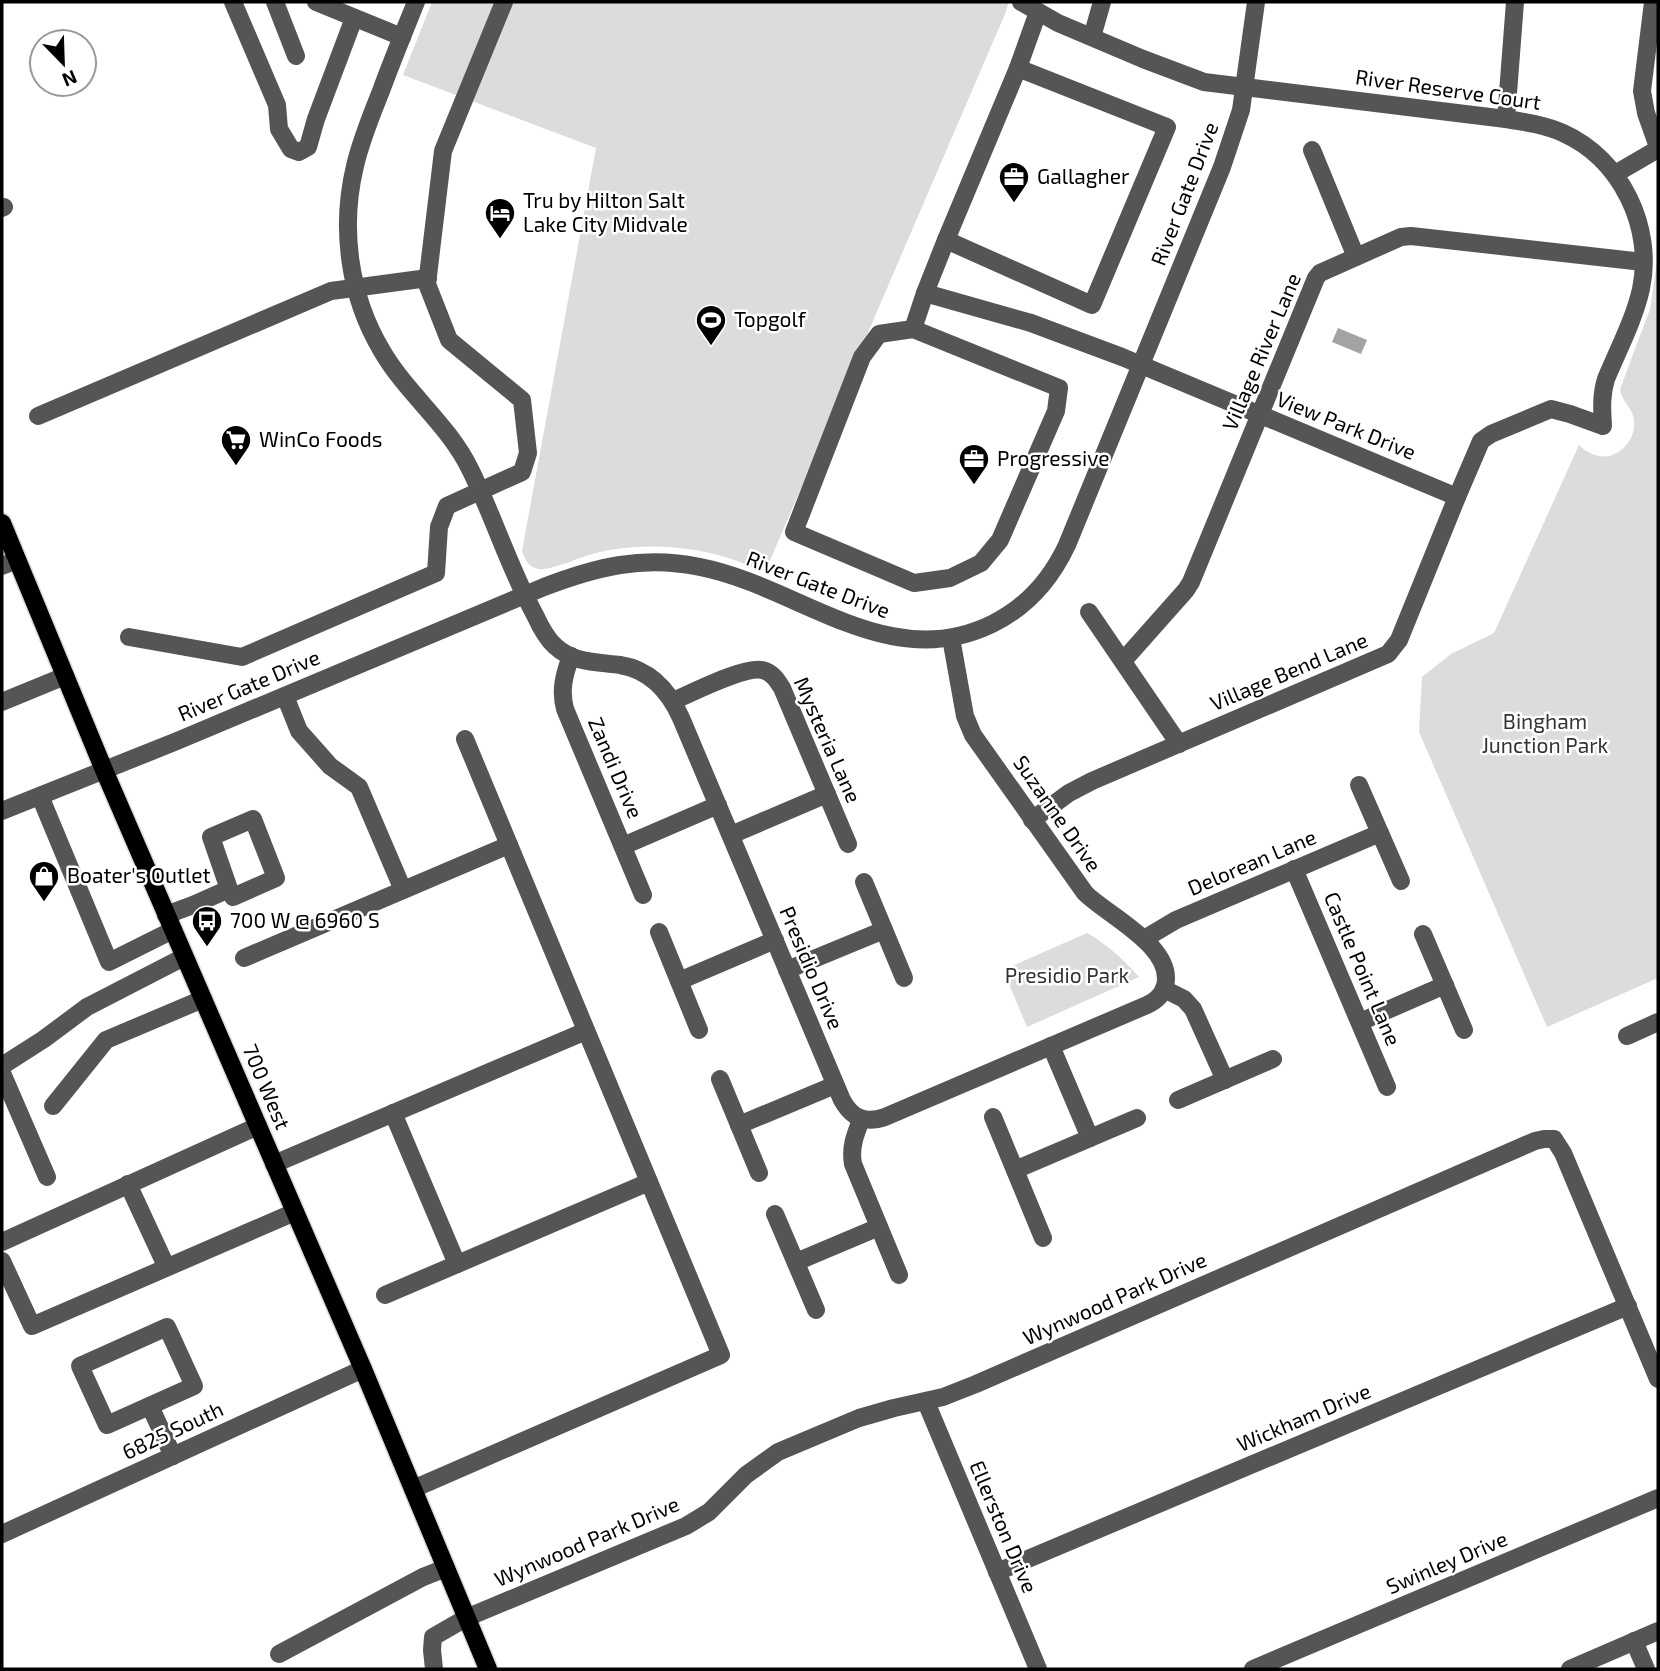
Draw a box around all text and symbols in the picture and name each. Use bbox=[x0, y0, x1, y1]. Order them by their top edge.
north arrow bbox=[28, 28, 98, 98]
street label: River Reserve Court bbox=[1354, 63, 1542, 114]
text: N bbox=[59, 66, 81, 92]
street label: River Gate Drive bbox=[1145, 118, 1222, 269]
office icon: Gallagher bbox=[997, 160, 1031, 204]
place label: Gallagher bbox=[1037, 163, 1130, 188]
place label: Tru by Hilton Salt Lake City Midvale bbox=[523, 187, 688, 236]
hotel icon: Tru by Hilton Salt Lake City Midvale bbox=[483, 196, 517, 240]
street label: Village River Lane bbox=[1216, 269, 1305, 434]
sports icon: Topgolf bbox=[694, 303, 728, 347]
place label: Topgolf bbox=[734, 306, 807, 331]
street label: View Park Drive bbox=[1273, 385, 1420, 464]
supermarket icon: WinCo Foods bbox=[219, 423, 253, 467]
place label: WinCo Foods bbox=[259, 426, 382, 451]
office icon: Progressive bbox=[957, 442, 991, 486]
place label: Progressive bbox=[997, 445, 1109, 470]
street label: River Gate Drive bbox=[743, 545, 894, 622]
street label: Village Bend Lane bbox=[1206, 626, 1371, 715]
street label: River Gate Drive bbox=[174, 643, 323, 726]
street label: Mysteria Lane bbox=[789, 673, 867, 806]
park label: Bingham Junction Park bbox=[1482, 708, 1609, 757]
street label: Zandi Drive bbox=[584, 713, 649, 822]
street label: Suzanne Drive bbox=[1009, 750, 1108, 876]
street label: Delorean Lane bbox=[1183, 823, 1319, 900]
shop icon: Boater's Outlet bbox=[27, 859, 61, 903]
place label: Boater's Outlet bbox=[67, 862, 210, 887]
street label: Castle Point Lane bbox=[1320, 888, 1407, 1049]
street label: Presidio Drive bbox=[775, 902, 850, 1033]
bus stop icon: 700 W @ 6960 S bbox=[190, 904, 224, 948]
place label: 700 W @ 6960 S bbox=[230, 907, 380, 932]
park label: Presidio Park bbox=[1005, 962, 1130, 987]
street label: 700 West bbox=[238, 1040, 296, 1133]
street label: Wynwood Park Drive bbox=[1019, 1246, 1210, 1349]
street label: Wickham Drive bbox=[1233, 1377, 1374, 1456]
street label: 6825 South bbox=[118, 1395, 227, 1464]
street label: Ellerston Drive bbox=[965, 1457, 1043, 1596]
street label: Wynwood Park Drive bbox=[490, 1490, 683, 1591]
street label: Swinley Drive bbox=[1382, 1525, 1511, 1598]

